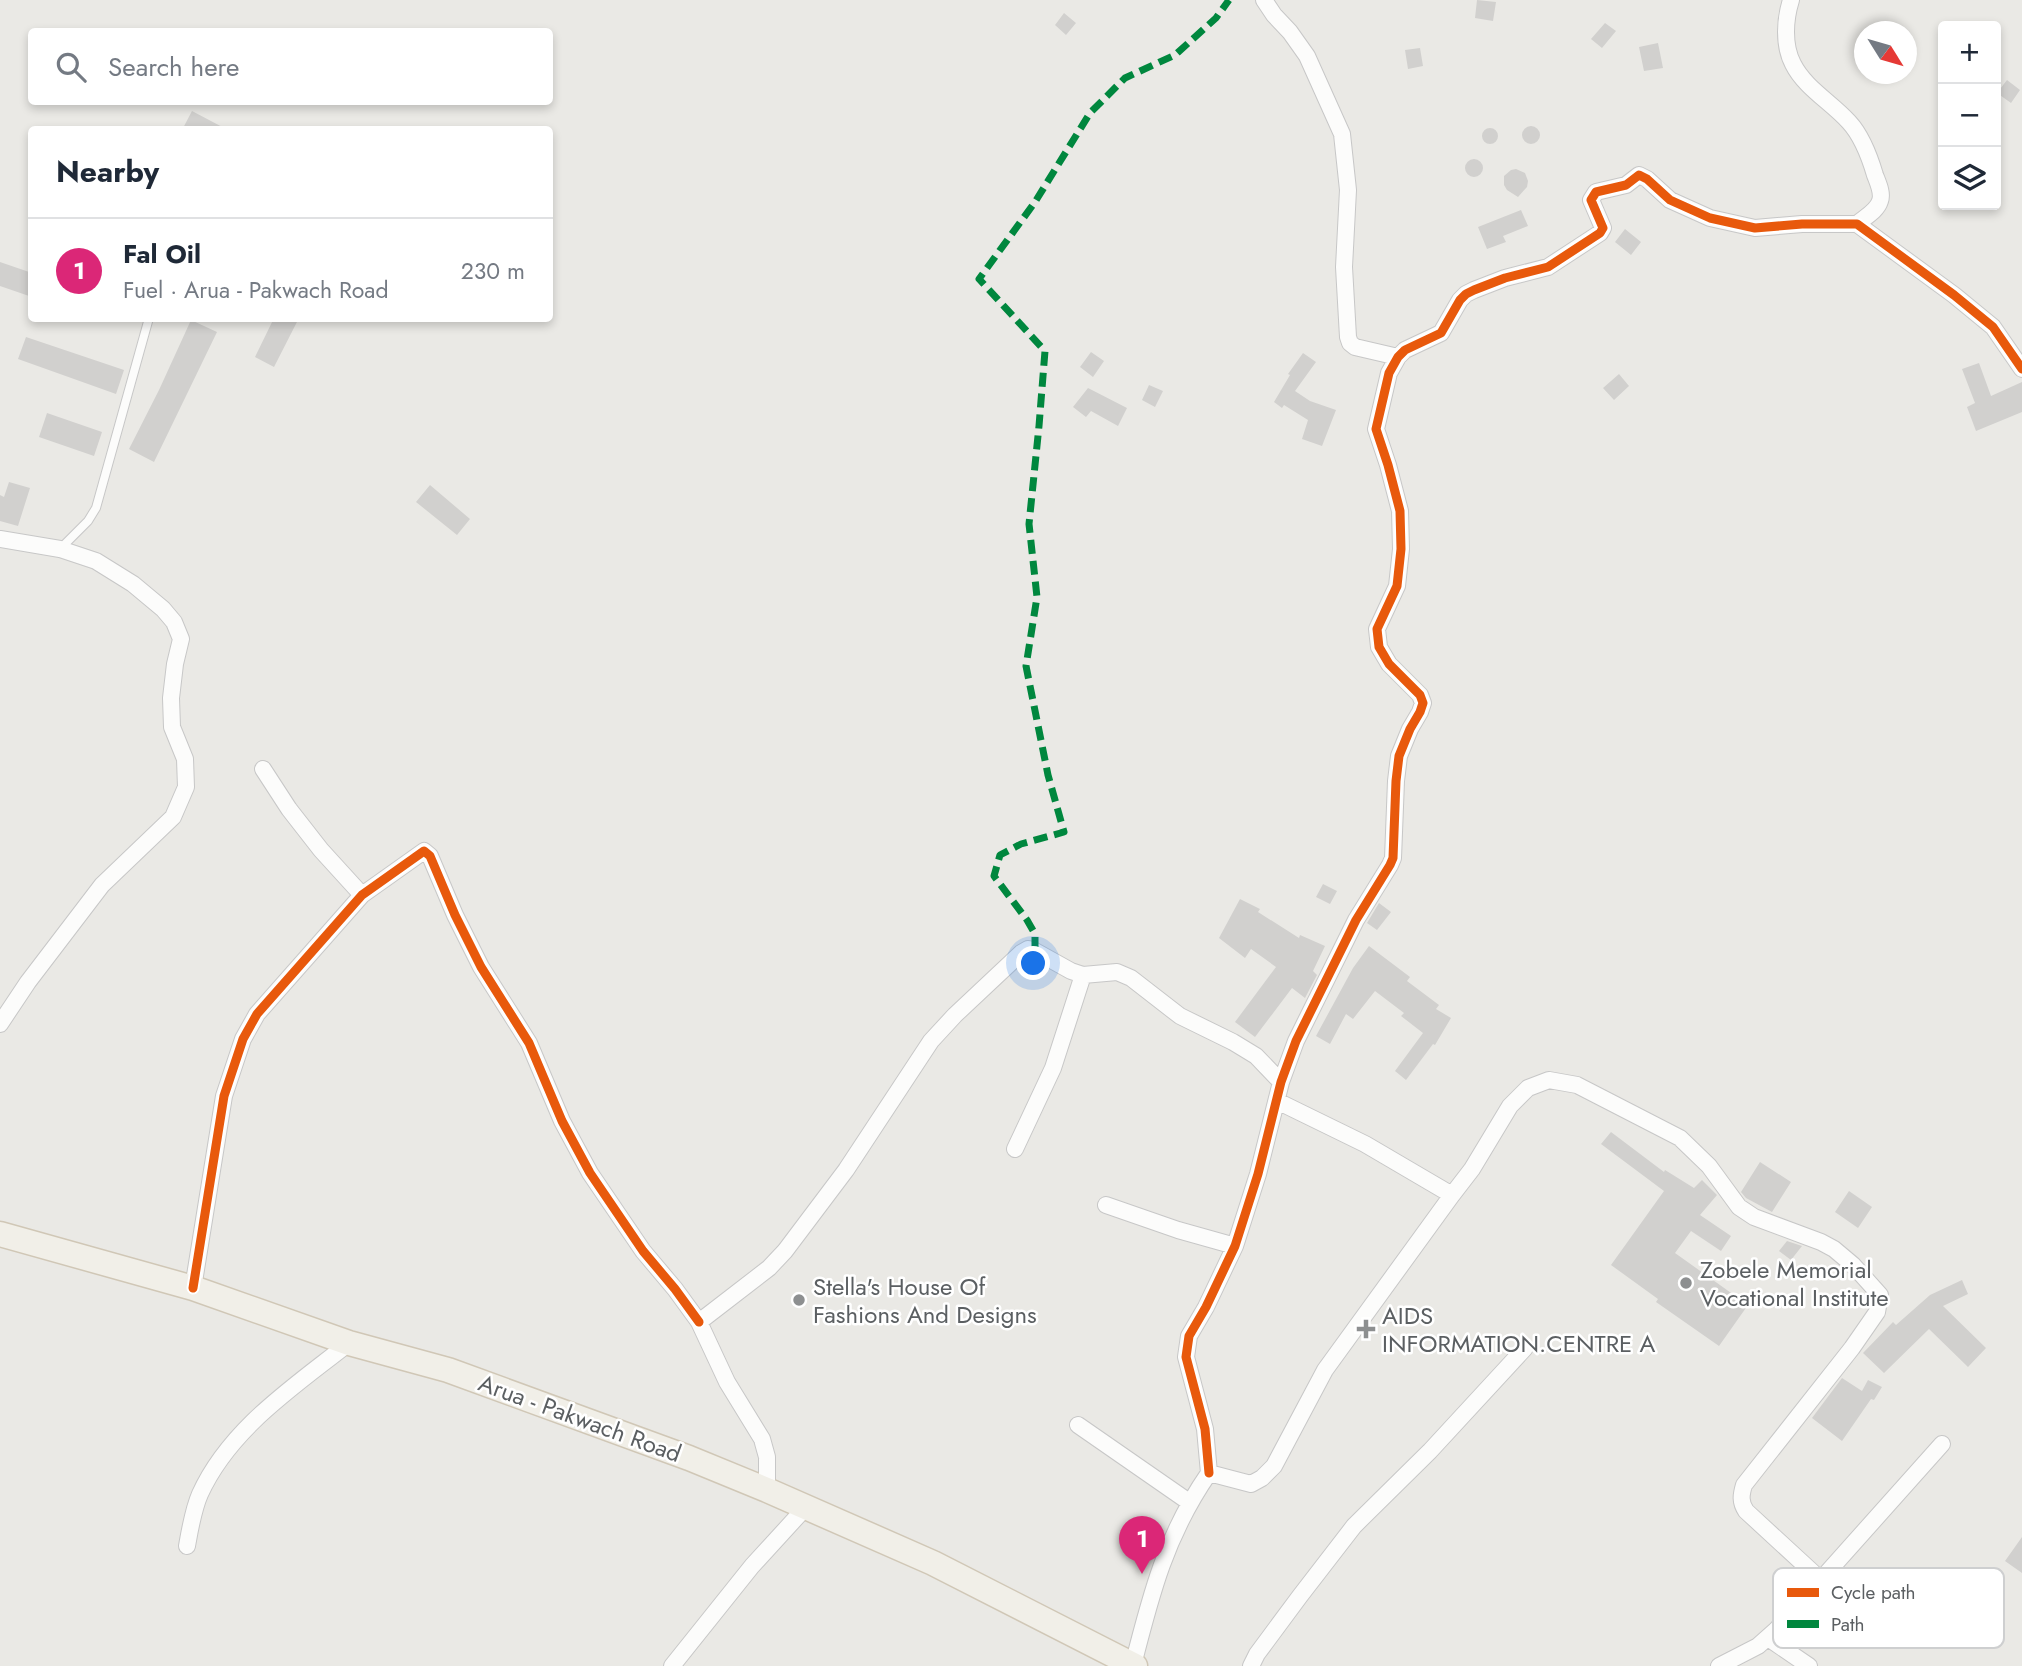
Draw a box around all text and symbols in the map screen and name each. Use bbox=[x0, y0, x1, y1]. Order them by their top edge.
north arrow bbox=[1854, 21, 1917, 84]
map controls bbox=[1938, 21, 2001, 210]
button: + bbox=[1938, 21, 2001, 84]
search box bbox=[28, 28, 553, 105]
icon: search bbox=[52, 48, 90, 86]
text: Search here bbox=[108, 48, 240, 86]
button: − bbox=[1938, 84, 2001, 147]
button: layers bbox=[1938, 147, 2001, 210]
text: Nearby bbox=[56, 150, 159, 193]
text: Fal Oil bbox=[123, 235, 201, 273]
text: 1 bbox=[73, 254, 85, 288]
text: 230 m bbox=[461, 254, 525, 288]
text: Fuel · Arua - Pakwach Road bbox=[123, 273, 389, 307]
your location bbox=[1016, 946, 1050, 980]
place label: Zobele Memorial Vocational Institute bbox=[1700, 1252, 1889, 1315]
place label: Stella's House Of Fashions And Designs bbox=[813, 1269, 1037, 1332]
marker: Zobele Memorial Vocational Institute bbox=[1678, 1275, 1694, 1291]
marker: Stella's House Of Fashions And Designs bbox=[791, 1292, 807, 1308]
place label: AIDS INFORMATION.CENTRE A bbox=[1382, 1298, 1656, 1361]
marker: AIDS INFORMATION.CENTRE A bbox=[1356, 1319, 1376, 1339]
street label: Arua - Pakwach Road bbox=[474, 1365, 686, 1471]
pin: 1 bbox=[1119, 1516, 1165, 1574]
legend bbox=[1773, 1568, 2004, 1648]
text: Cycle path bbox=[1831, 1579, 1916, 1606]
text: Path bbox=[1831, 1611, 1865, 1638]

